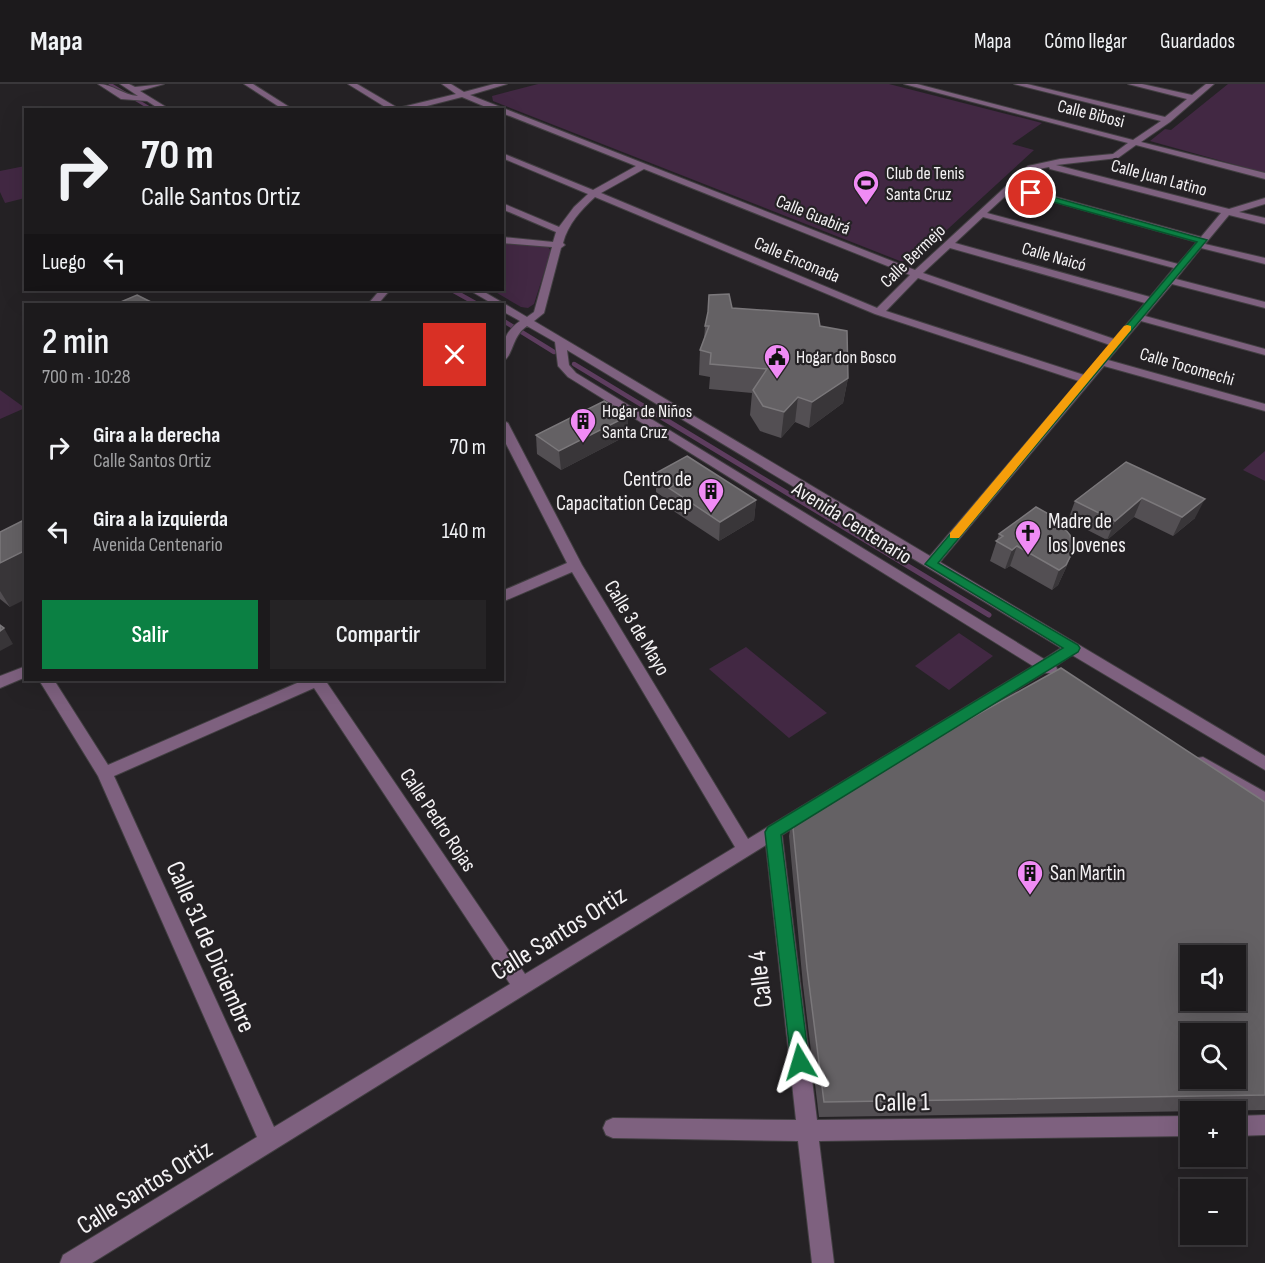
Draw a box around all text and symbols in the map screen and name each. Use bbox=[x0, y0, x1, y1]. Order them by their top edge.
text: Mapa bbox=[30, 25, 83, 58]
text: Mapa bbox=[974, 29, 1011, 54]
text: Cómo llegar bbox=[1044, 29, 1127, 54]
text: Guardados bbox=[1160, 29, 1235, 54]
street label: Calle Bibosi bbox=[1055, 96, 1127, 132]
text: 70 m bbox=[141, 130, 214, 181]
icon: right bbox=[42, 132, 120, 210]
street label: Calle Juan Latino bbox=[1109, 155, 1209, 201]
place label: Club de Tenis Santa Cruz bbox=[886, 163, 964, 205]
pin bbox=[1005, 167, 1056, 218]
sports icon: Club de Tenis Santa Cruz bbox=[851, 168, 881, 206]
icon: arrive bbox=[1014, 176, 1047, 209]
text: Calle Santos Ortiz bbox=[141, 181, 300, 213]
street label: Calle Guabirá bbox=[773, 191, 853, 239]
street label: Calle Bermejo bbox=[876, 220, 950, 292]
street label: Calle Enconada bbox=[751, 233, 843, 287]
street label: Calle Naicó bbox=[1019, 238, 1089, 276]
icon: left bbox=[98, 246, 131, 279]
text: Luego bbox=[42, 249, 86, 276]
text: 2 min bbox=[42, 321, 109, 364]
button: close bbox=[423, 323, 486, 386]
public building icon: Hogar don Bosco bbox=[762, 342, 792, 380]
street label: Calle Tocomechi bbox=[1137, 343, 1237, 391]
place label: Hogar don Bosco bbox=[796, 347, 897, 368]
text: 700 m · 10:28 bbox=[42, 365, 131, 389]
place label: Hogar de Niños Santa Cruz bbox=[602, 401, 692, 443]
building icon: Hogar de Niños Santa Cruz bbox=[568, 406, 598, 444]
text: Gira a la derecha bbox=[93, 422, 220, 449]
icon: right bbox=[42, 431, 75, 464]
text: 70 m bbox=[450, 434, 486, 461]
text: Calle Santos Ortiz bbox=[93, 449, 211, 473]
place label: Centro de Capacitation Cecap bbox=[556, 467, 692, 516]
building icon: Centro de Capacitation Cecap bbox=[696, 476, 726, 514]
street label: Avenida Centenario bbox=[787, 476, 916, 570]
text: Gira a la izquierda bbox=[93, 506, 228, 533]
place label: Madre de los Jovenes bbox=[1048, 509, 1126, 558]
icon: left bbox=[42, 515, 75, 548]
text: 140 m bbox=[442, 518, 486, 545]
church icon: Madre de los Jovenes bbox=[1013, 518, 1043, 556]
text: Avenida Centenario bbox=[93, 533, 223, 557]
street label: Calle 3 de Mayo bbox=[599, 576, 675, 680]
button: Salir bbox=[42, 600, 258, 669]
button: Compartir bbox=[270, 600, 486, 669]
street label: Calle Pedro Rojas bbox=[394, 764, 482, 876]
street label: Calle 31 de Diciembre bbox=[158, 857, 262, 1037]
building icon: San Martin bbox=[1015, 858, 1045, 896]
place label: San Martin bbox=[1050, 861, 1126, 886]
street label: Calle Santos Ortiz bbox=[486, 880, 632, 988]
map controls bbox=[1180, 945, 1246, 1245]
button: sound bbox=[1180, 945, 1246, 1011]
street label: Calle 4 bbox=[742, 949, 780, 1009]
button: search bbox=[1180, 1023, 1246, 1089]
position arrow bbox=[768, 1030, 832, 1094]
street label: Calle 1 bbox=[874, 1087, 930, 1119]
button: + bbox=[1180, 1101, 1246, 1167]
street label: Calle Santos Ortiz bbox=[72, 1134, 218, 1242]
button: − bbox=[1180, 1179, 1246, 1245]

